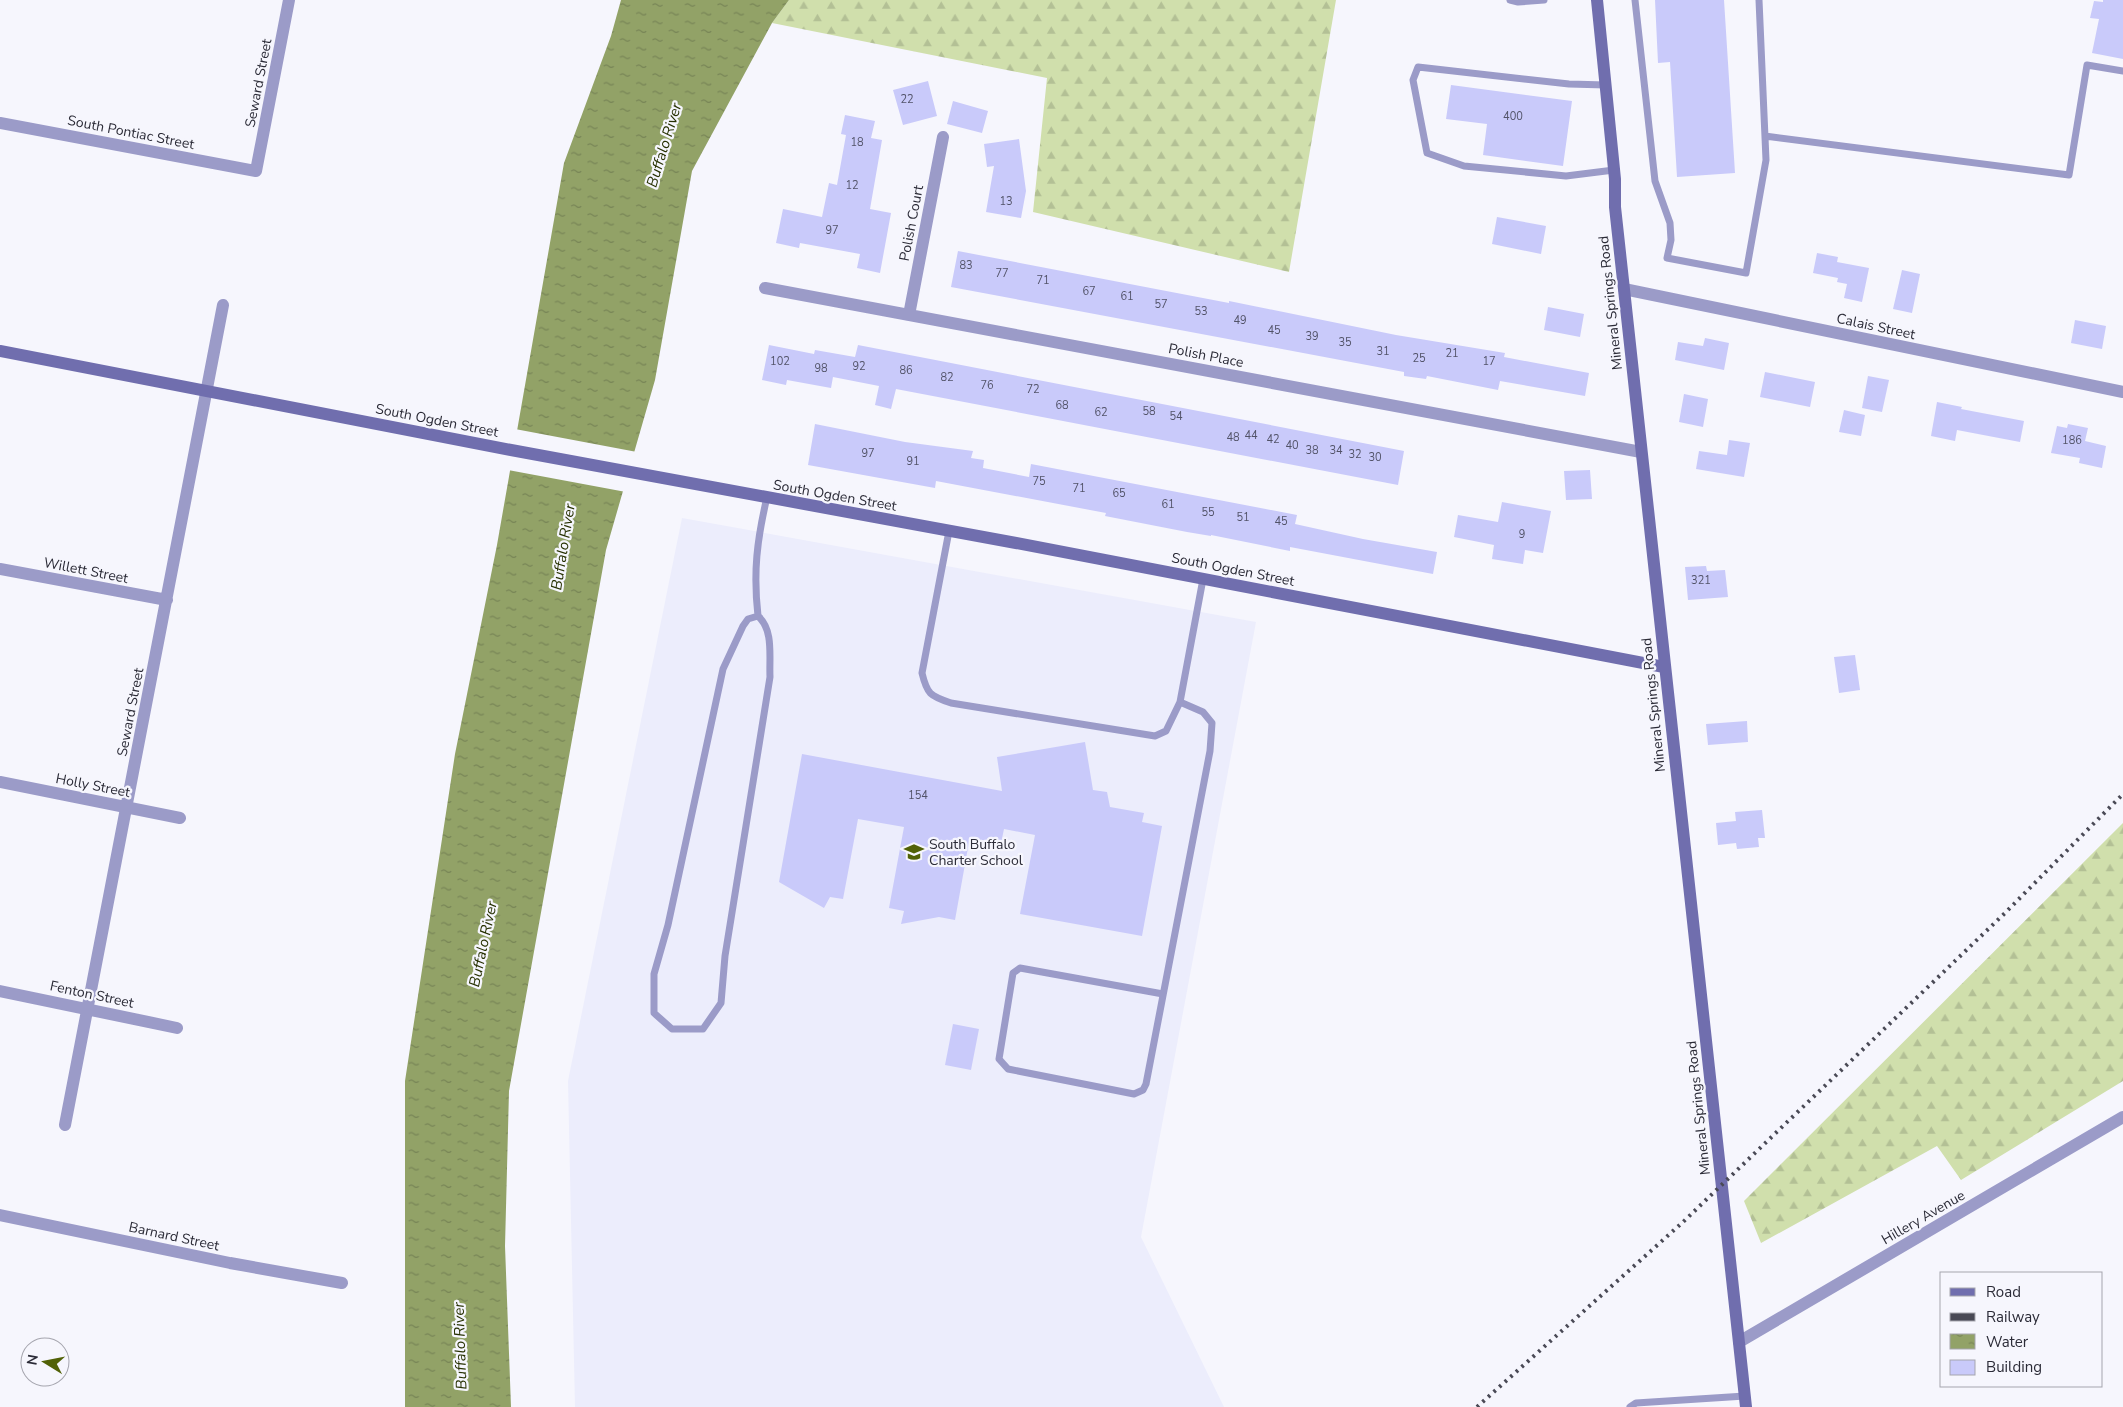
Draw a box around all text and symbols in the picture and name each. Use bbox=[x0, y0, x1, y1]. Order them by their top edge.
street label: Seward Street bbox=[241, 37, 276, 129]
house number: 22 bbox=[900, 92, 914, 107]
water label: Buffalo River bbox=[642, 100, 686, 190]
house number: 400 bbox=[1503, 109, 1523, 124]
street label: South Pontiac Street bbox=[66, 111, 196, 154]
house number: 18 bbox=[850, 135, 864, 150]
house number: 12 bbox=[845, 178, 859, 193]
street label: Polish Court bbox=[895, 183, 928, 263]
house number: 13 bbox=[999, 194, 1013, 209]
house number: 97 bbox=[825, 223, 839, 238]
street label: Mineral Springs Road bbox=[1594, 235, 1627, 371]
house number: 83 bbox=[959, 258, 973, 273]
house number: 77 bbox=[995, 266, 1009, 281]
house number: 71 bbox=[1036, 273, 1050, 288]
house number: 67 bbox=[1082, 284, 1096, 299]
house number: 61 bbox=[1120, 289, 1134, 304]
house number: 57 bbox=[1154, 297, 1168, 312]
house number: 53 bbox=[1194, 304, 1208, 319]
street label: Calais Street bbox=[1835, 309, 1917, 344]
house number: 49 bbox=[1233, 313, 1247, 328]
house number: 45 bbox=[1267, 323, 1281, 338]
house number: 39 bbox=[1305, 329, 1319, 344]
house number: 35 bbox=[1338, 335, 1352, 350]
street label: Polish Place bbox=[1167, 339, 1245, 372]
house number: 31 bbox=[1376, 344, 1390, 359]
house number: 21 bbox=[1445, 346, 1459, 361]
house number: 25 bbox=[1412, 351, 1426, 366]
house number: 102 bbox=[770, 354, 790, 369]
house number: 17 bbox=[1482, 354, 1496, 369]
house number: 92 bbox=[852, 359, 866, 374]
house number: 98 bbox=[814, 361, 828, 376]
house number: 86 bbox=[899, 363, 913, 378]
house number: 82 bbox=[940, 370, 954, 385]
house number: 76 bbox=[980, 378, 994, 393]
house number: 72 bbox=[1026, 382, 1040, 397]
house number: 68 bbox=[1055, 398, 1069, 413]
street label: South Ogden Street bbox=[374, 399, 500, 442]
house number: 58 bbox=[1142, 404, 1156, 419]
house number: 62 bbox=[1094, 405, 1108, 420]
house number: 54 bbox=[1169, 409, 1183, 424]
house number: 44 bbox=[1244, 428, 1258, 443]
house number: 48 bbox=[1226, 430, 1240, 445]
house number: 42 bbox=[1266, 432, 1280, 447]
house number: 186 bbox=[2062, 433, 2082, 448]
house number: 40 bbox=[1285, 438, 1299, 453]
house number: 38 bbox=[1305, 443, 1319, 458]
house number: 34 bbox=[1329, 443, 1343, 458]
house number: 97 bbox=[861, 446, 875, 461]
house number: 32 bbox=[1348, 447, 1362, 462]
house number: 30 bbox=[1368, 450, 1382, 465]
house number: 91 bbox=[906, 454, 920, 469]
house number: 75 bbox=[1032, 474, 1046, 489]
street label: South Ogden Street bbox=[772, 475, 898, 516]
house number: 71 bbox=[1072, 481, 1086, 496]
house number: 65 bbox=[1112, 486, 1126, 501]
house number: 61 bbox=[1161, 497, 1175, 512]
water label: Buffalo River bbox=[546, 502, 580, 592]
house number: 55 bbox=[1201, 505, 1215, 520]
house number: 51 bbox=[1236, 510, 1250, 525]
house number: 45 bbox=[1274, 514, 1288, 529]
house number: 9 bbox=[1519, 527, 1525, 542]
street label: South Ogden Street bbox=[1170, 548, 1296, 591]
street label: Willett Street bbox=[42, 553, 130, 588]
house number: 321 bbox=[1691, 573, 1711, 588]
street label: Mineral Springs Road bbox=[1637, 637, 1670, 773]
street label: Seward Street bbox=[113, 666, 148, 758]
street label: Holly Street bbox=[54, 769, 132, 802]
house number: 154 bbox=[908, 788, 928, 803]
place label: South Buffalo Charter School bbox=[929, 835, 1024, 870]
school or university icon: South Buffalo Charter School bbox=[903, 841, 925, 863]
water label: Buffalo River bbox=[464, 899, 502, 989]
street label: Fenton Street bbox=[48, 976, 136, 1013]
street label: Mineral Springs Road bbox=[1682, 1040, 1715, 1176]
street label: Hillery Avenue bbox=[1878, 1186, 1968, 1249]
street label: Barnard Street bbox=[127, 1218, 221, 1255]
legend bbox=[1940, 1272, 2103, 1387]
text: Road bbox=[1986, 1282, 2021, 1302]
water label: Buffalo River bbox=[448, 1301, 472, 1390]
text: Railway bbox=[1986, 1307, 2040, 1327]
text: Water bbox=[1986, 1332, 2029, 1352]
north arrow bbox=[20, 1337, 70, 1387]
text: N bbox=[22, 1353, 43, 1367]
text: Building bbox=[1986, 1357, 2042, 1377]

